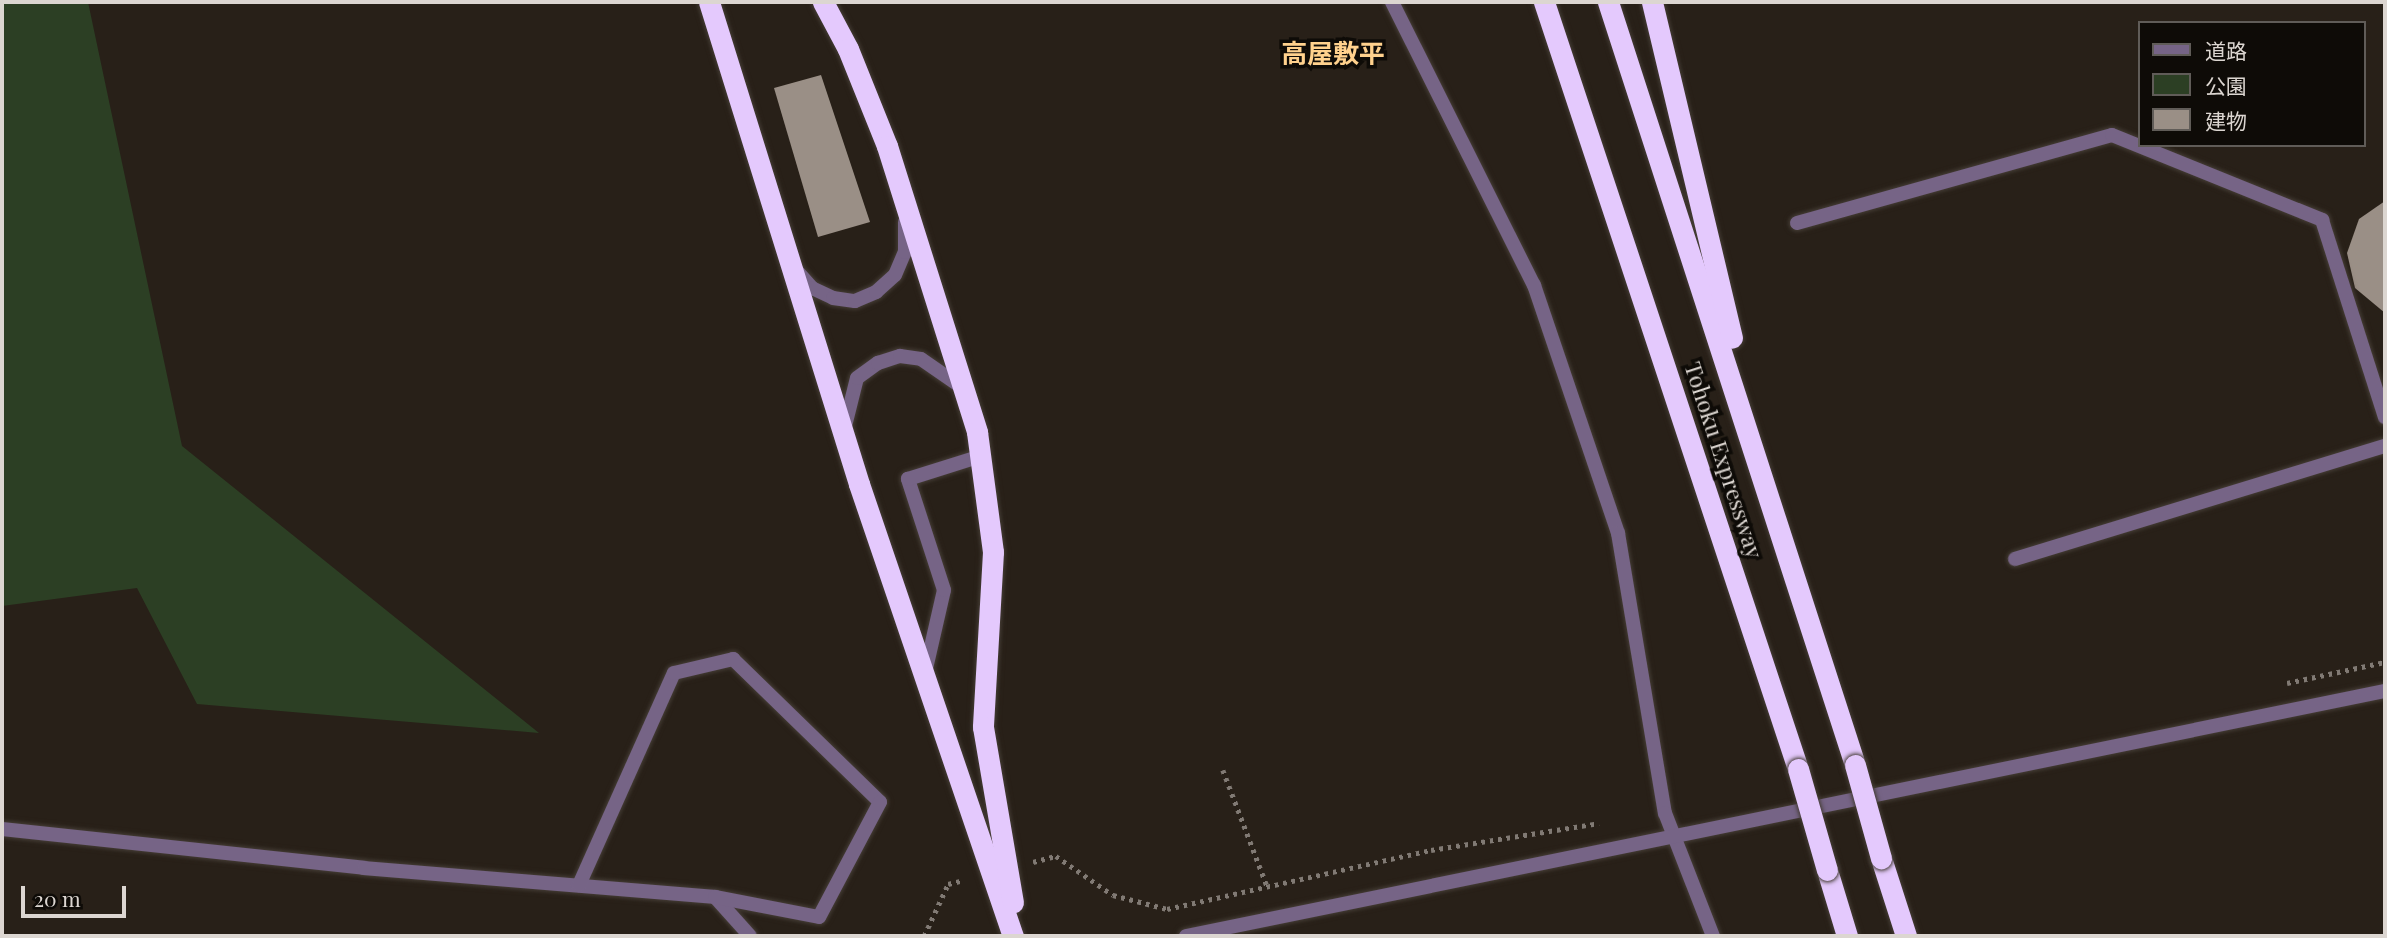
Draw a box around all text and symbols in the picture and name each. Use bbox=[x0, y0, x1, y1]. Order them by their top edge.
legend bbox=[2138, 21, 2366, 147]
text: 道路 bbox=[2205, 36, 2247, 64]
district label: 高屋敷平 bbox=[1281, 37, 1385, 69]
text: 公園 bbox=[2205, 71, 2247, 99]
text: 建物 bbox=[2205, 106, 2247, 134]
street label: Tohoku Expressway bbox=[1679, 358, 1769, 562]
scale bar bbox=[24, 872, 130, 916]
text: 20 m bbox=[34, 884, 81, 912]

